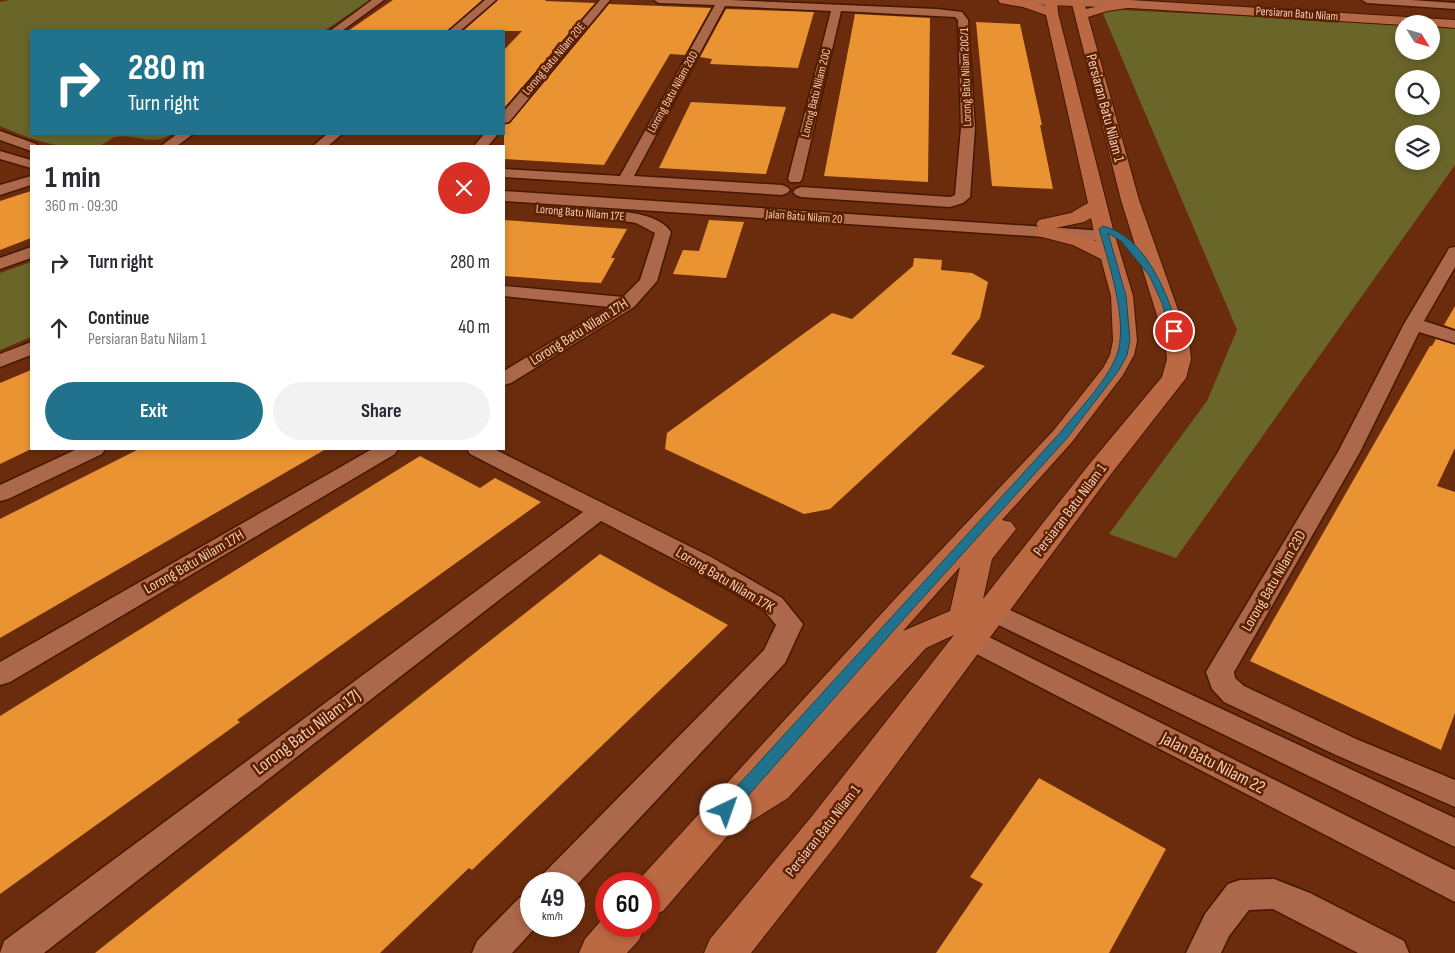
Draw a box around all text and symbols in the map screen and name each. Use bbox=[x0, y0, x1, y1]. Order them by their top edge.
street label: Persiaran Batu Nilam bbox=[1255, 4, 1339, 24]
north arrow bbox=[1395, 15, 1440, 60]
map controls bbox=[1395, 15, 1440, 170]
street label: Lorong Batu Nilam 20E bbox=[519, 20, 589, 98]
street label: Lorong Batu Nilam 20C/1 bbox=[957, 27, 975, 127]
text: 280 m bbox=[128, 47, 205, 90]
street label: Lorong Batu Nilam 20C bbox=[798, 47, 834, 139]
street label: Lorong Batu Nilam 20D bbox=[644, 49, 702, 135]
icon: right bbox=[45, 50, 110, 115]
street label: Persiaran Batu Nilam 1 bbox=[1081, 52, 1129, 165]
button: search bbox=[1395, 70, 1440, 115]
text: Turn right bbox=[128, 90, 199, 117]
button: layers bbox=[1395, 125, 1440, 170]
text: 1 min bbox=[45, 160, 101, 196]
button: close bbox=[438, 162, 490, 214]
text: 360 m · 09:30 bbox=[45, 197, 118, 216]
street label: Lorong Batu Nilam 17E bbox=[535, 202, 625, 224]
street label: Jalan Batu Nilam 20 bbox=[764, 207, 843, 227]
icon: right bbox=[45, 249, 73, 277]
text: Turn right bbox=[88, 251, 153, 274]
text: 280 m bbox=[450, 251, 490, 274]
street label: Lorong Batu Nilam 17H bbox=[526, 294, 632, 370]
text: Continue bbox=[88, 307, 149, 330]
pin bbox=[1153, 310, 1195, 352]
icon: ahead bbox=[45, 314, 73, 342]
text: 40 m bbox=[458, 316, 490, 339]
icon: arrive bbox=[1160, 317, 1188, 345]
text: Persiaran Batu Nilam 1 bbox=[88, 330, 206, 349]
button: Exit bbox=[45, 382, 263, 440]
button: Share bbox=[273, 382, 490, 440]
street label: Persiaran Batu Nilam 1 bbox=[1029, 459, 1111, 560]
street label: Lorong Batu Nilam 17H bbox=[141, 526, 247, 598]
street label: Lorong Batu Nilam 23D bbox=[1237, 527, 1311, 635]
street label: Lorong Batu Nilam 17K bbox=[672, 543, 778, 617]
street label: Lorong Batu Nilam 17J bbox=[249, 685, 365, 779]
street label: Jalan Batu Nilam 22 bbox=[1156, 727, 1269, 798]
street label: Persiaran Batu Nilam 1 bbox=[781, 781, 865, 881]
position arrow bbox=[699, 783, 751, 835]
speed limit sign: 60 bbox=[595, 872, 660, 937]
text: 49 bbox=[541, 883, 564, 914]
text: km/h bbox=[542, 909, 563, 924]

